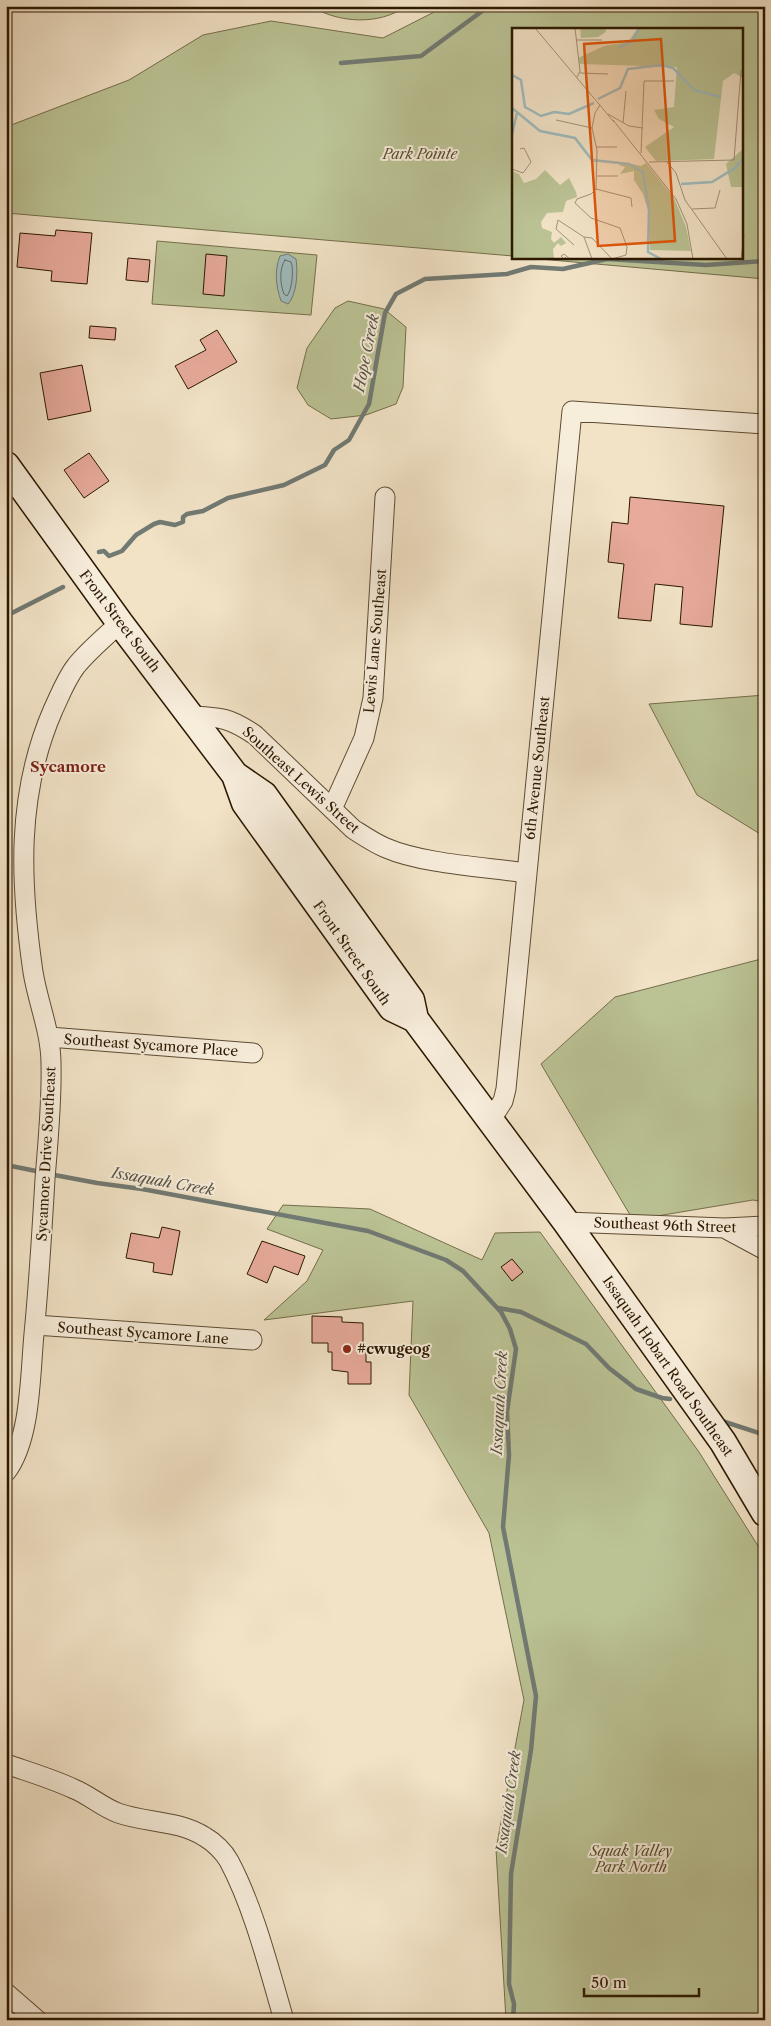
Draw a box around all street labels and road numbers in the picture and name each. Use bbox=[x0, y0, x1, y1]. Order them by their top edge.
street label: Front Street South bbox=[76, 566, 164, 676]
street label: Lewis Lane Southeast bbox=[360, 568, 390, 714]
street label: 6th Avenue Southeast bbox=[521, 695, 553, 841]
street label: Southeast Lewis Street bbox=[239, 723, 363, 837]
street label: Front Street South bbox=[309, 897, 395, 1009]
street label: Southeast Sycamore Place bbox=[63, 1030, 239, 1060]
street label: Sycamore Drive Southeast bbox=[32, 1066, 60, 1242]
street label: Southeast 96th Street bbox=[593, 1214, 737, 1236]
street label: Issaquah Hobart Road Southeast bbox=[599, 1272, 737, 1460]
street label: Southeast Sycamore Lane bbox=[57, 1318, 229, 1348]

